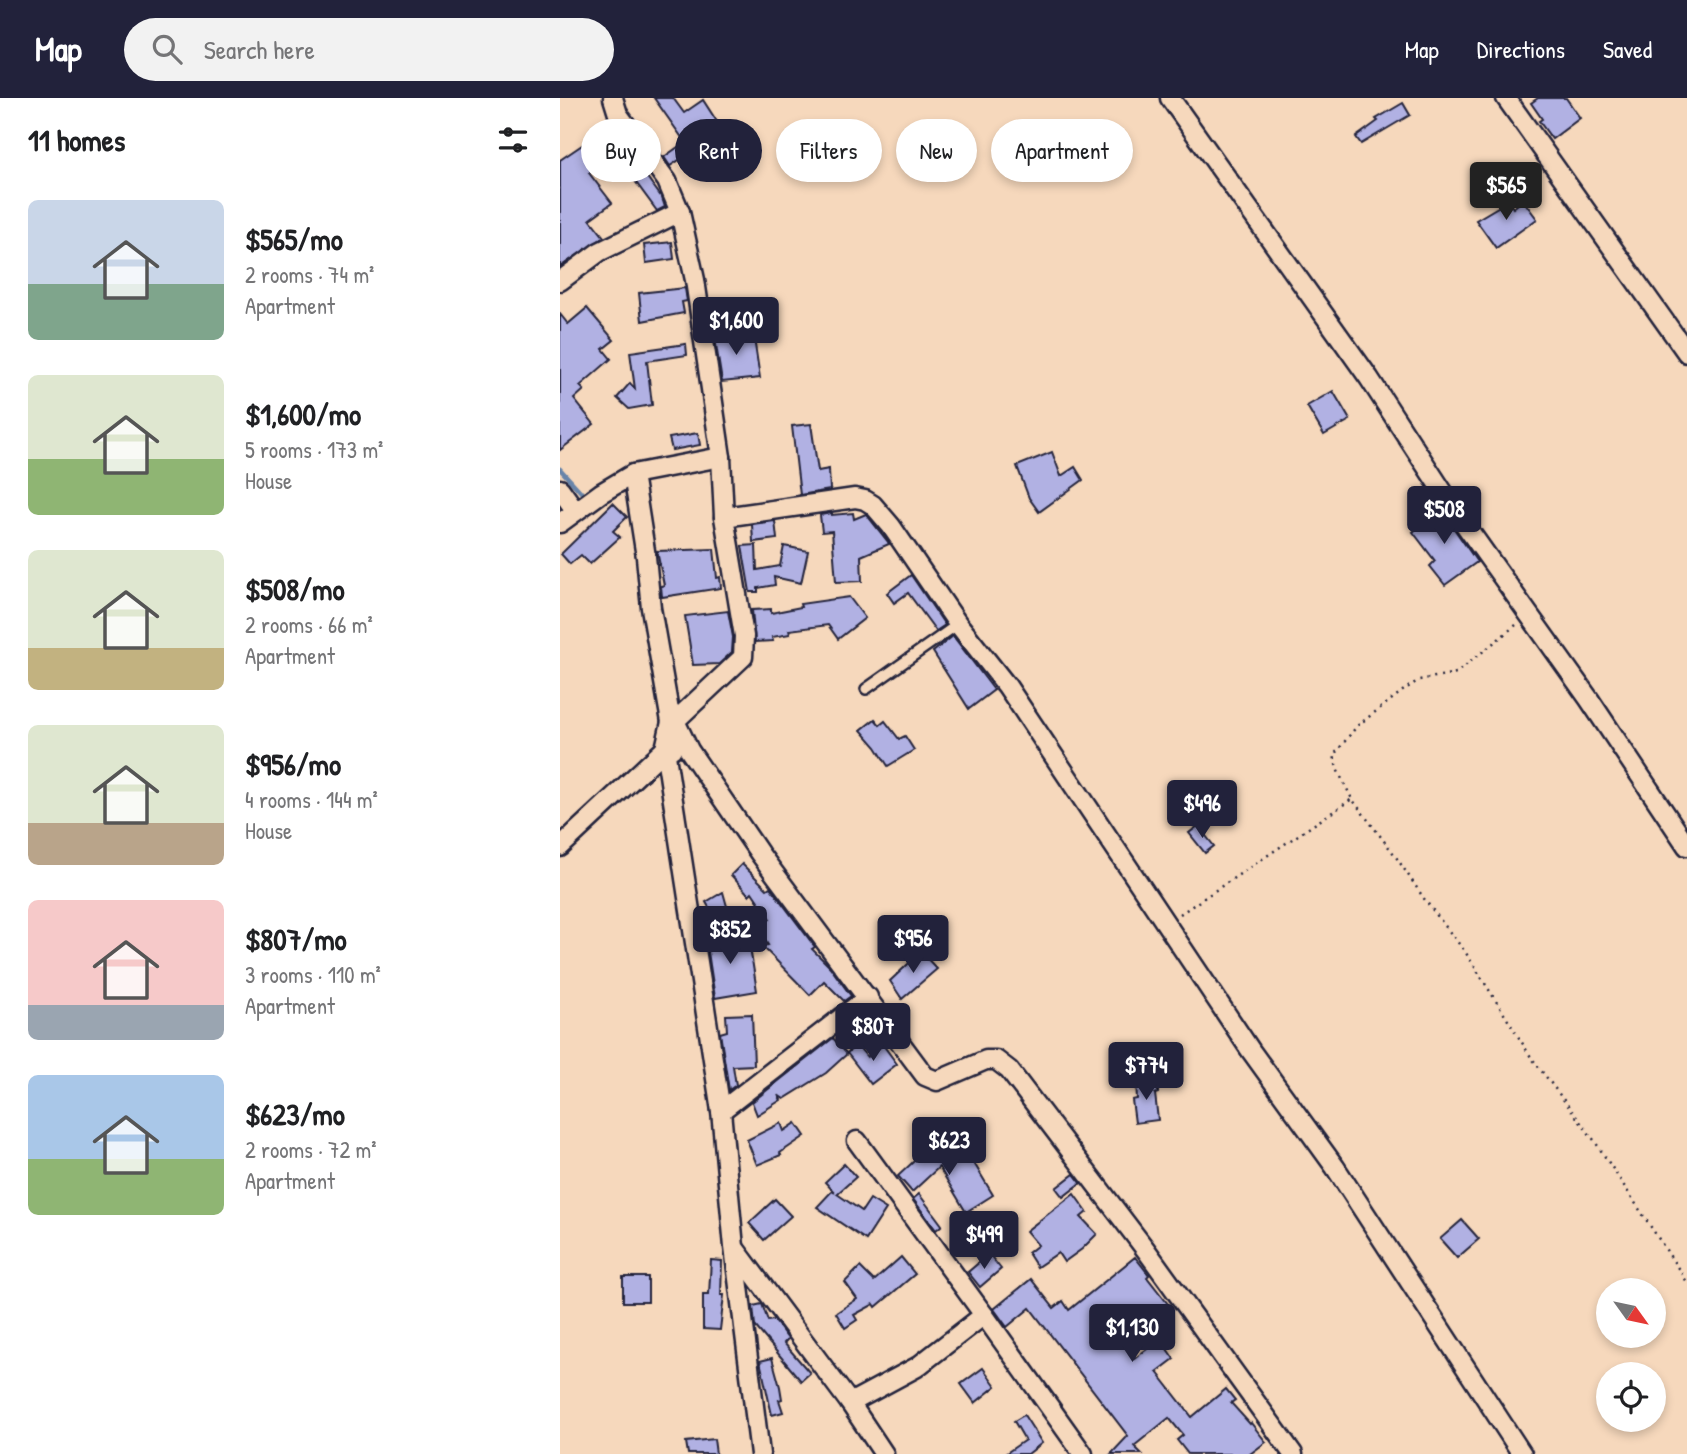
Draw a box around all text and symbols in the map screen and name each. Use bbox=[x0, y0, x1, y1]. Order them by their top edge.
search box bbox=[124, 18, 614, 81]
text: Map bbox=[35, 27, 82, 71]
icon: search bbox=[148, 30, 186, 68]
text: Search here bbox=[204, 32, 315, 67]
text: Map bbox=[1405, 33, 1439, 65]
text: Directions bbox=[1477, 33, 1565, 65]
text: Saved bbox=[1603, 33, 1652, 65]
chip: Buy bbox=[581, 119, 661, 182]
chip: Rent bbox=[675, 119, 762, 182]
chip: Filters bbox=[776, 119, 882, 182]
chip: New bbox=[896, 119, 977, 182]
chip: Apartment bbox=[991, 119, 1133, 182]
text: 11 homes bbox=[28, 120, 125, 160]
icon: filters bbox=[494, 121, 532, 159]
pin: $565 bbox=[1465, 162, 1547, 222]
text: $565 bbox=[1486, 169, 1526, 200]
text: $565/mo bbox=[245, 219, 343, 259]
icon: home bbox=[84, 228, 168, 312]
text: 2 rooms · 74 m² bbox=[245, 259, 374, 290]
text: Apartment bbox=[245, 290, 335, 321]
pin: $1,600 bbox=[679, 298, 793, 357]
text: $1,600 bbox=[709, 304, 763, 335]
text: $1,600/mo bbox=[245, 394, 361, 434]
icon: home bbox=[84, 403, 168, 487]
text: 5 rooms · 173 m² bbox=[245, 434, 383, 465]
text: House bbox=[245, 465, 292, 496]
pin: $508 bbox=[1403, 486, 1485, 546]
text: $508 bbox=[1423, 493, 1465, 524]
text: $508/mo bbox=[245, 569, 345, 609]
icon: home bbox=[84, 578, 168, 662]
text: 2 rooms · 66 m² bbox=[245, 609, 373, 640]
text: Apartment bbox=[245, 640, 335, 671]
text: $956/mo bbox=[245, 744, 341, 784]
icon: home bbox=[84, 753, 168, 837]
pin: $496 bbox=[1161, 780, 1243, 840]
text: 4 rooms · 144 m² bbox=[245, 784, 378, 815]
text: $496 bbox=[1183, 787, 1221, 818]
text: House bbox=[245, 815, 292, 846]
pin: $852 bbox=[689, 906, 771, 966]
text: $852 bbox=[709, 913, 751, 944]
pin: $956 bbox=[872, 916, 954, 975]
text: $807/mo bbox=[245, 919, 347, 959]
text: $956 bbox=[893, 922, 933, 953]
icon: home bbox=[84, 928, 168, 1012]
text: 3 rooms · 110 m² bbox=[245, 959, 381, 990]
text: Apartment bbox=[245, 990, 335, 1021]
pin: $807 bbox=[832, 1004, 914, 1063]
text: $807 bbox=[851, 1010, 895, 1041]
pin: $774 bbox=[1105, 1042, 1187, 1102]
text: $774 bbox=[1124, 1049, 1168, 1080]
text: $623/mo bbox=[245, 1094, 345, 1134]
icon: home bbox=[84, 1103, 168, 1187]
pin: $623 bbox=[908, 1118, 990, 1177]
text: $623 bbox=[928, 1124, 970, 1155]
text: 2 rooms · 72 m² bbox=[245, 1134, 377, 1165]
text: Apartment bbox=[245, 1165, 335, 1196]
pin: $499 bbox=[943, 1212, 1025, 1271]
text: $499 bbox=[965, 1218, 1003, 1249]
north arrow bbox=[1596, 1278, 1666, 1348]
map controls bbox=[1596, 1278, 1666, 1432]
pin: $1,130 bbox=[1075, 1304, 1189, 1364]
text: $1,130 bbox=[1105, 1311, 1159, 1342]
button: locate bbox=[1596, 1362, 1666, 1432]

